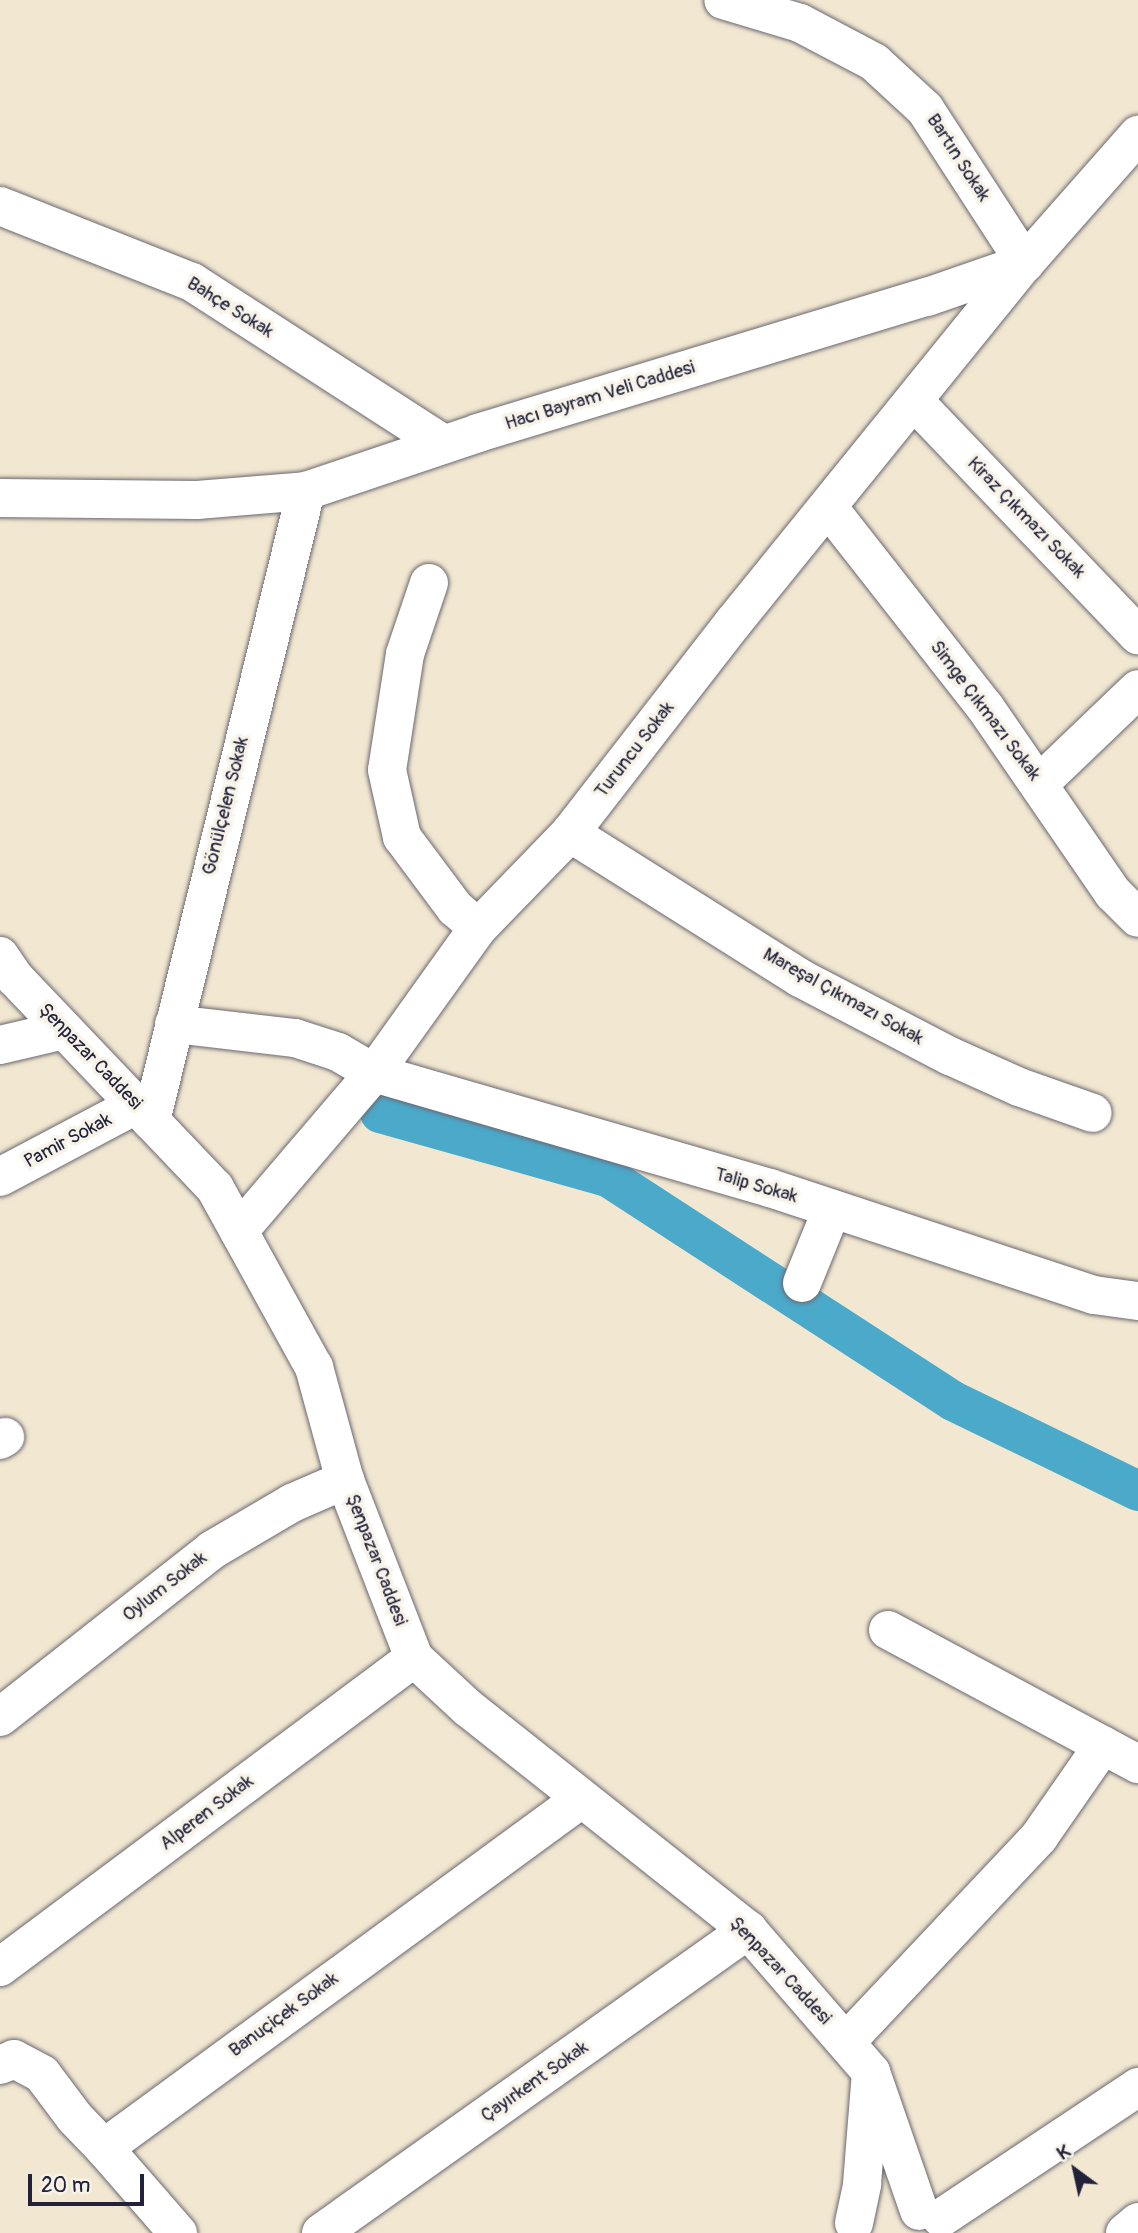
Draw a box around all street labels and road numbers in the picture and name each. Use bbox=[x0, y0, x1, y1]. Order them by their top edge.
street label: Bartın Sokak bbox=[921, 110, 995, 206]
street label: Bahçe Sokak bbox=[182, 272, 278, 344]
street label: Hacı Bayram Veli Caddesi bbox=[502, 356, 698, 436]
street label: Kiraz Çıkmazı Sokak bbox=[962, 452, 1090, 584]
street label: Simge Çıkmazı Sokak bbox=[925, 636, 1045, 786]
street label: Turuncu Sokak bbox=[590, 697, 680, 803]
street label: Gönülçelen Sokak bbox=[198, 735, 254, 877]
street label: Mareşal Çıkmazı Sokak bbox=[759, 943, 927, 1051]
street label: Şenpazar Caddesi bbox=[33, 999, 147, 1115]
street label: Pamir Sokak bbox=[20, 1108, 116, 1174]
street label: Talip Sokak bbox=[712, 1163, 800, 1209]
street label: Şenpazar Caddesi bbox=[340, 1491, 412, 1629]
street label: Oylum Sokak bbox=[118, 1547, 212, 1627]
street label: Alperen Sokak bbox=[156, 1770, 258, 1856]
street label: Şenpazar Caddesi bbox=[724, 1912, 836, 2030]
street label: Banuçiçek Sokak bbox=[225, 1968, 343, 2062]
street label: Çayırkent Sokak bbox=[477, 2037, 593, 2127]

